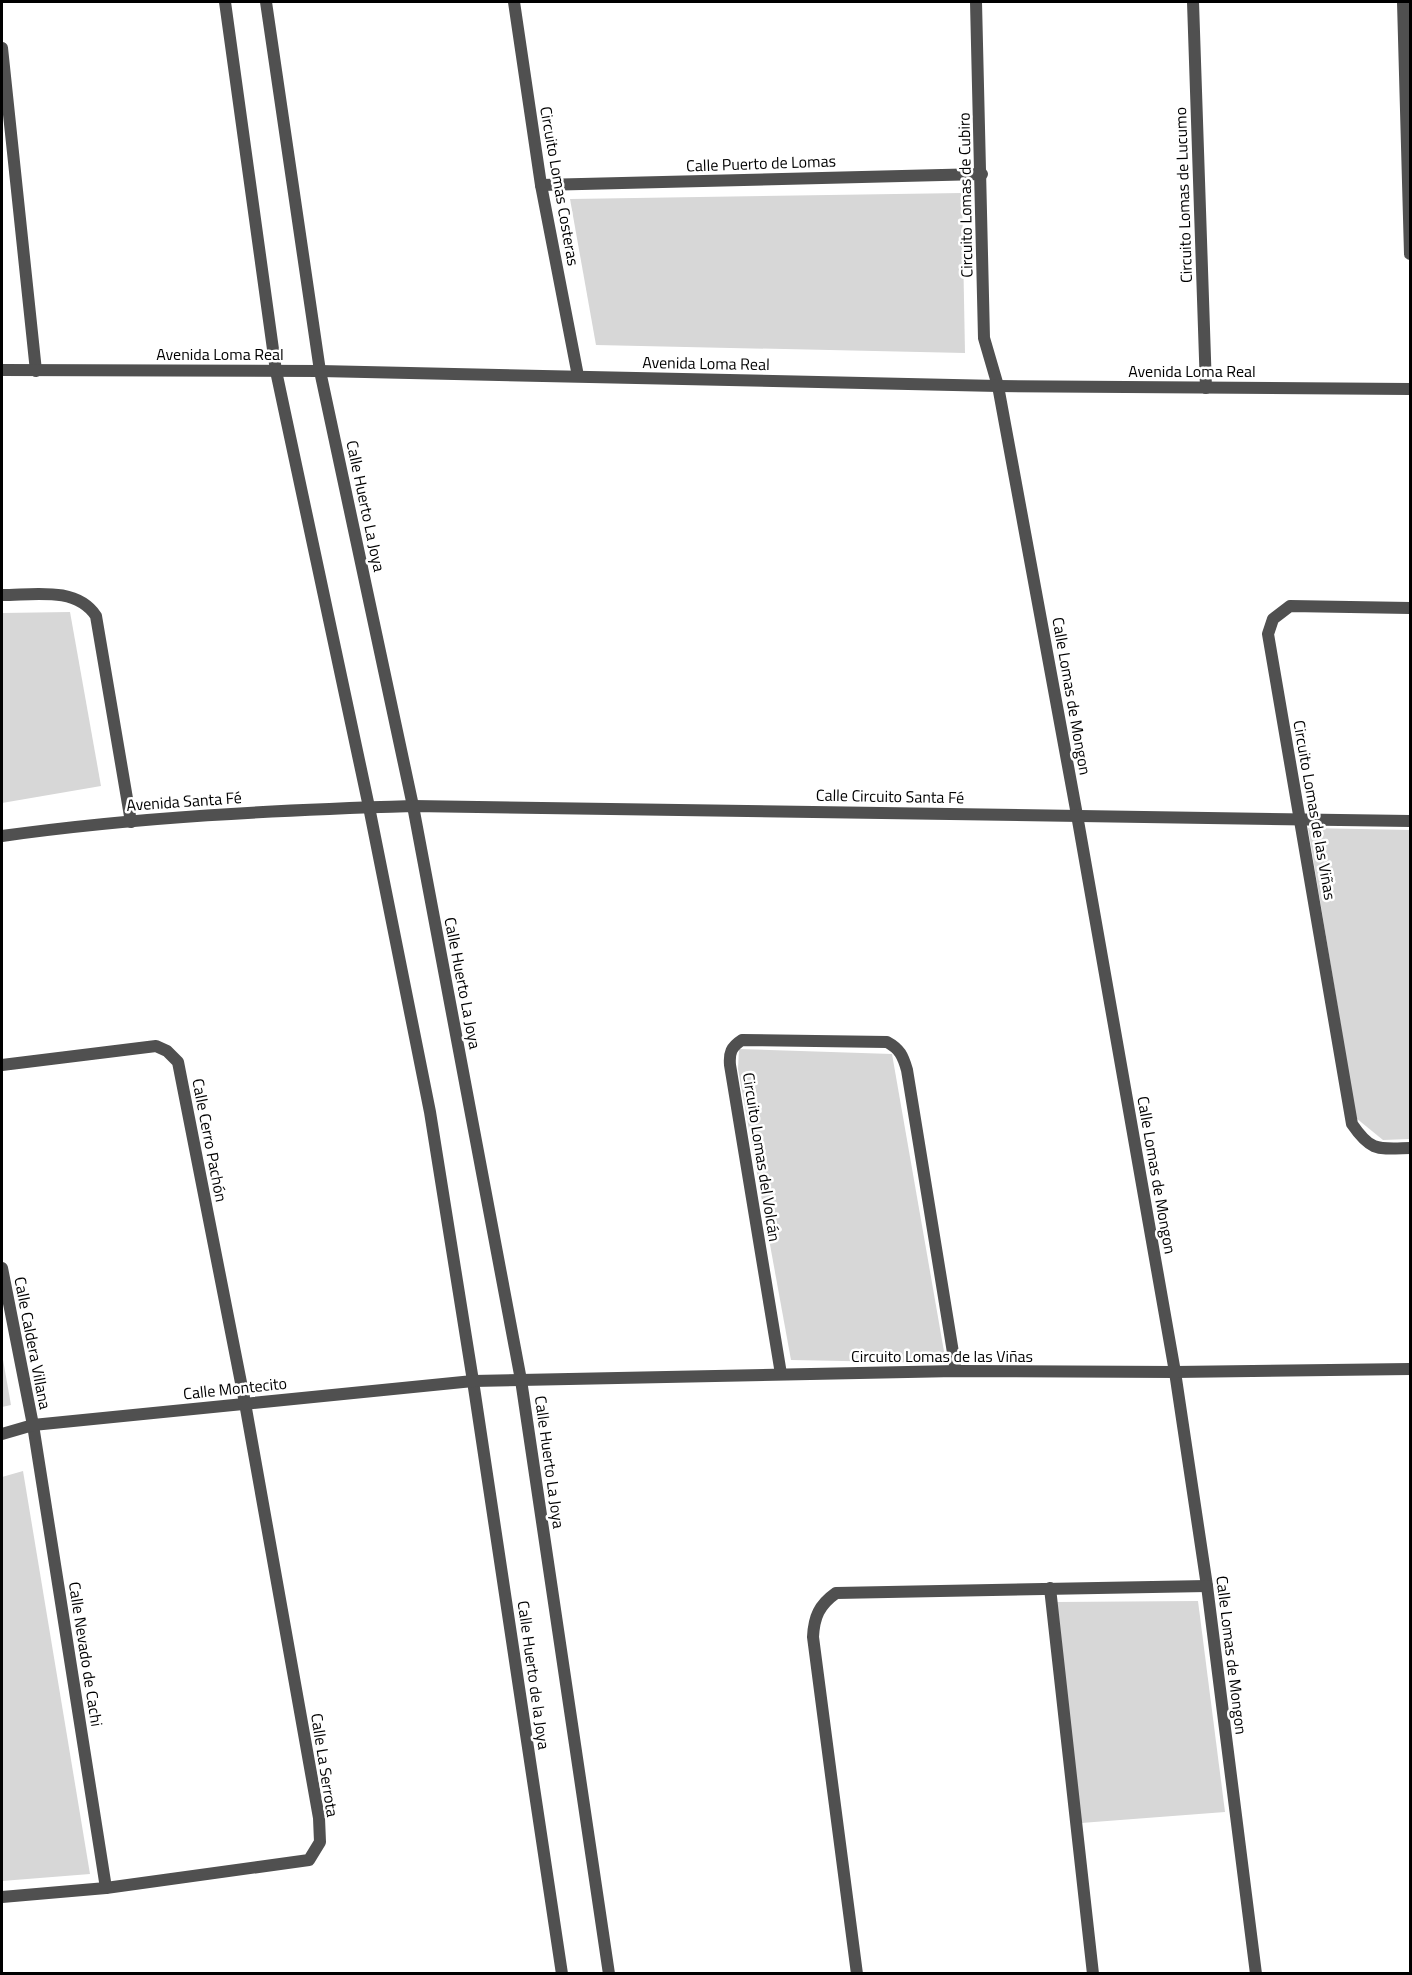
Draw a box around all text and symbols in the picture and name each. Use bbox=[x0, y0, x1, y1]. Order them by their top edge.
street label: Circuito Lomas Costeras bbox=[534, 104, 586, 268]
street label: Circuito Lomas de Lucumo bbox=[1168, 107, 1198, 283]
street label: Circuito Lomas de Cubiro bbox=[952, 112, 978, 278]
street label: Calle Puerto de Lomas bbox=[686, 148, 836, 178]
street label: Avenida Loma Real bbox=[156, 342, 284, 366]
street label: Avenida Loma Real bbox=[642, 350, 770, 376]
street label: Avenida Loma Real bbox=[1128, 359, 1256, 383]
street label: Calle Huerto La Joya bbox=[340, 438, 392, 574]
street label: Calle Lomas de Mongon bbox=[1046, 615, 1098, 777]
street label: Circuito Lomas de las Viñas bbox=[1287, 718, 1343, 902]
street label: Calle Circuito Santa Fé bbox=[816, 783, 964, 809]
street label: Avenida Santa Fé bbox=[126, 785, 242, 817]
street label: Calle Huerto La Joya bbox=[438, 915, 488, 1051]
street label: Circuito Lomas del Volcán bbox=[737, 1071, 787, 1243]
street label: Calle Cerro Pachón bbox=[186, 1076, 234, 1204]
street label: Calle Lomas de Mongon bbox=[1131, 1094, 1183, 1256]
street label: Calle Caldera Villana bbox=[8, 1275, 58, 1411]
street label: Circuito Lomas de las Viñas bbox=[851, 1344, 1033, 1368]
street label: Calle Montecito bbox=[182, 1371, 288, 1405]
street label: Calle Huerto La Joya bbox=[529, 1394, 571, 1530]
street label: Calle Lomas de Mongon bbox=[1210, 1574, 1254, 1736]
street label: Calle Nevado de Cachi bbox=[63, 1580, 109, 1728]
street label: Calle Huerto de la Joya bbox=[512, 1599, 556, 1751]
street label: Calle La Serrota bbox=[305, 1711, 345, 1819]

